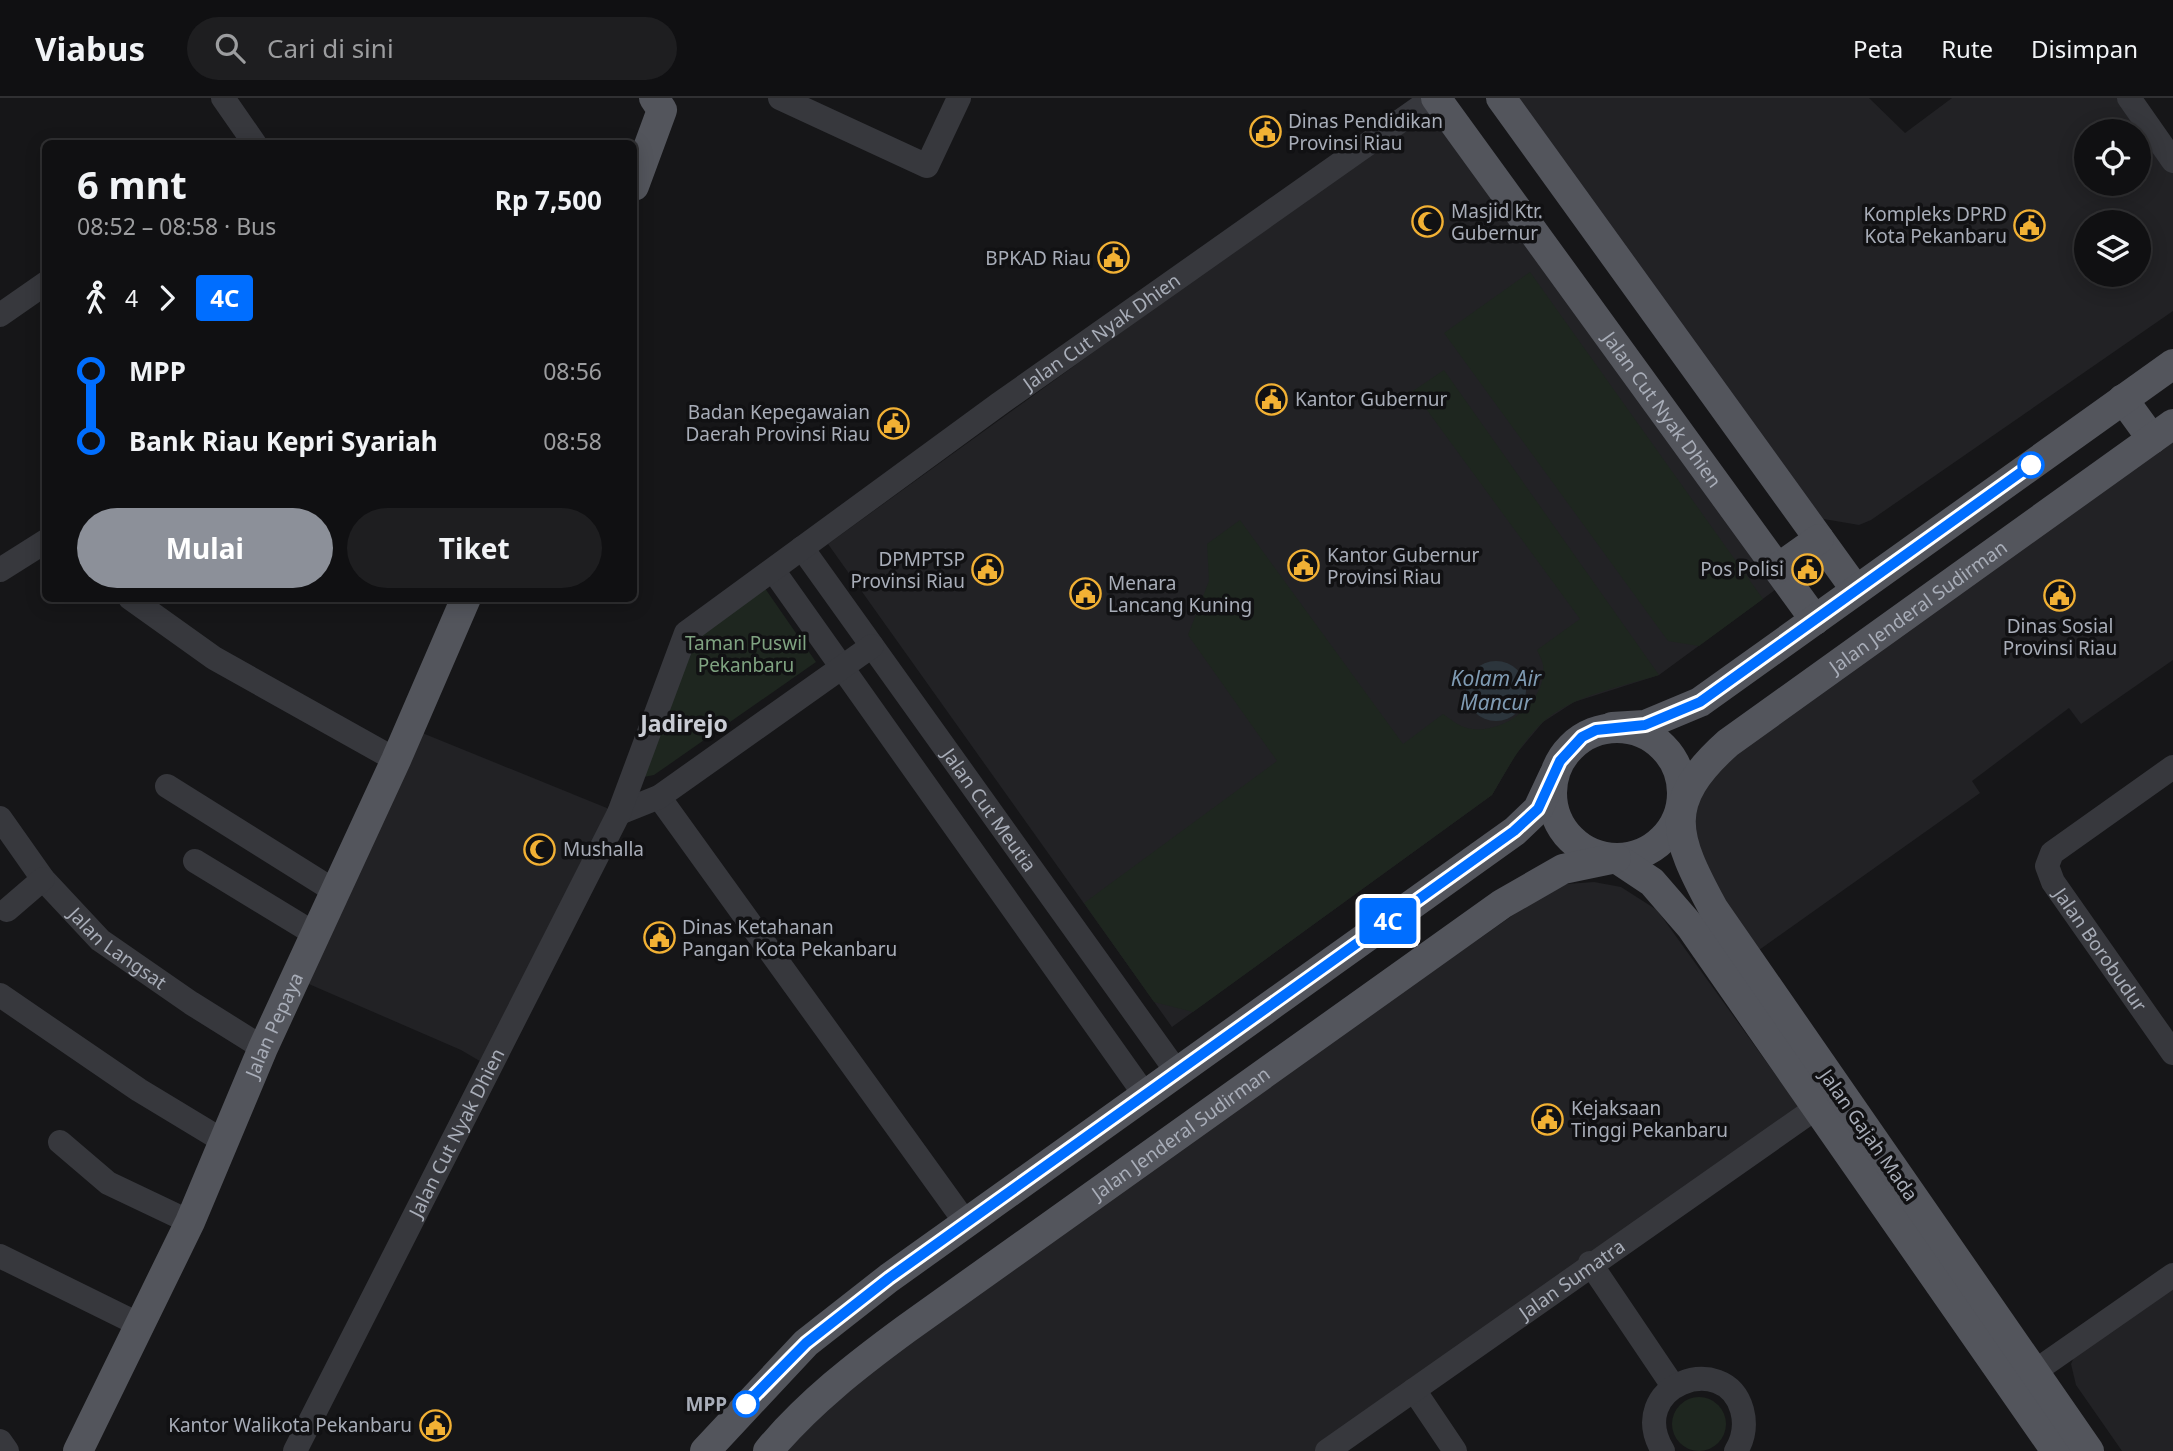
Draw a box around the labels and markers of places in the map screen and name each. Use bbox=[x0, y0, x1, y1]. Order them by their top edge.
place label: Dinas Pendidikan Provinsi Riau bbox=[1288, 108, 1443, 156]
public building icon: Dinas Pendidikan Provinsi Riau bbox=[1248, 115, 1282, 149]
place label: Masjid Ktr. Gubernur bbox=[1451, 198, 1543, 246]
place label: Kompleks DPRD Kota Pekanbaru bbox=[1863, 201, 2007, 249]
mosque icon: Masjid Ktr. Gubernur bbox=[1411, 205, 1445, 239]
public building icon: Kompleks DPRD Kota Pekanbaru bbox=[2013, 208, 2047, 242]
public building icon: BPKAD Riau bbox=[1097, 241, 1131, 275]
place label: BPKAD Riau bbox=[985, 245, 1091, 271]
public building icon: Kantor Gubernur bbox=[1255, 382, 1289, 416]
place label: Kantor Gubernur bbox=[1295, 386, 1448, 412]
place label: Badan Kepegawaian Daerah Provinsi Riau bbox=[686, 399, 870, 447]
public building icon: Badan Kepegawaian Daerah Provinsi Riau bbox=[876, 406, 910, 440]
unlabelled marker bbox=[2018, 452, 2044, 478]
place label: Kantor Gubernur Provinsi Riau bbox=[1327, 542, 1480, 590]
place label: DPMPTSP Provinsi Riau bbox=[851, 546, 965, 594]
public building icon: Kantor Gubernur Provinsi Riau bbox=[1287, 549, 1321, 583]
public building icon: Pos Polisi bbox=[1790, 552, 1824, 586]
public building icon: DPMPTSP Provinsi Riau bbox=[971, 553, 1005, 587]
place label: Pos Polisi bbox=[1700, 556, 1784, 582]
place label: Menara Lancang Kuning bbox=[1108, 570, 1252, 618]
public building icon: Menara Lancang Kuning bbox=[1068, 577, 1102, 611]
public building icon: Dinas Sosial Provinsi Riau bbox=[2043, 578, 2077, 612]
place label: Dinas Sosial Provinsi Riau bbox=[2003, 613, 2117, 661]
mosque icon: Mushalla bbox=[523, 832, 557, 866]
place label: Mushalla bbox=[563, 836, 644, 862]
place label: Dinas Ketahanan Pangan Kota Pekanbaru bbox=[682, 914, 897, 962]
public building icon: Dinas Ketahanan Pangan Kota Pekanbaru bbox=[642, 921, 676, 955]
place label: Kejaksaan Tinggi Pekanbaru bbox=[1571, 1095, 1728, 1143]
public building icon: Kejaksaan Tinggi Pekanbaru bbox=[1531, 1102, 1565, 1136]
place label: MPP bbox=[685, 1391, 727, 1417]
marker: MPP bbox=[733, 1391, 759, 1417]
public building icon: Kantor Walikota Pekanbaru bbox=[418, 1408, 452, 1442]
place label: Kantor Walikota Pekanbaru bbox=[168, 1412, 412, 1438]

